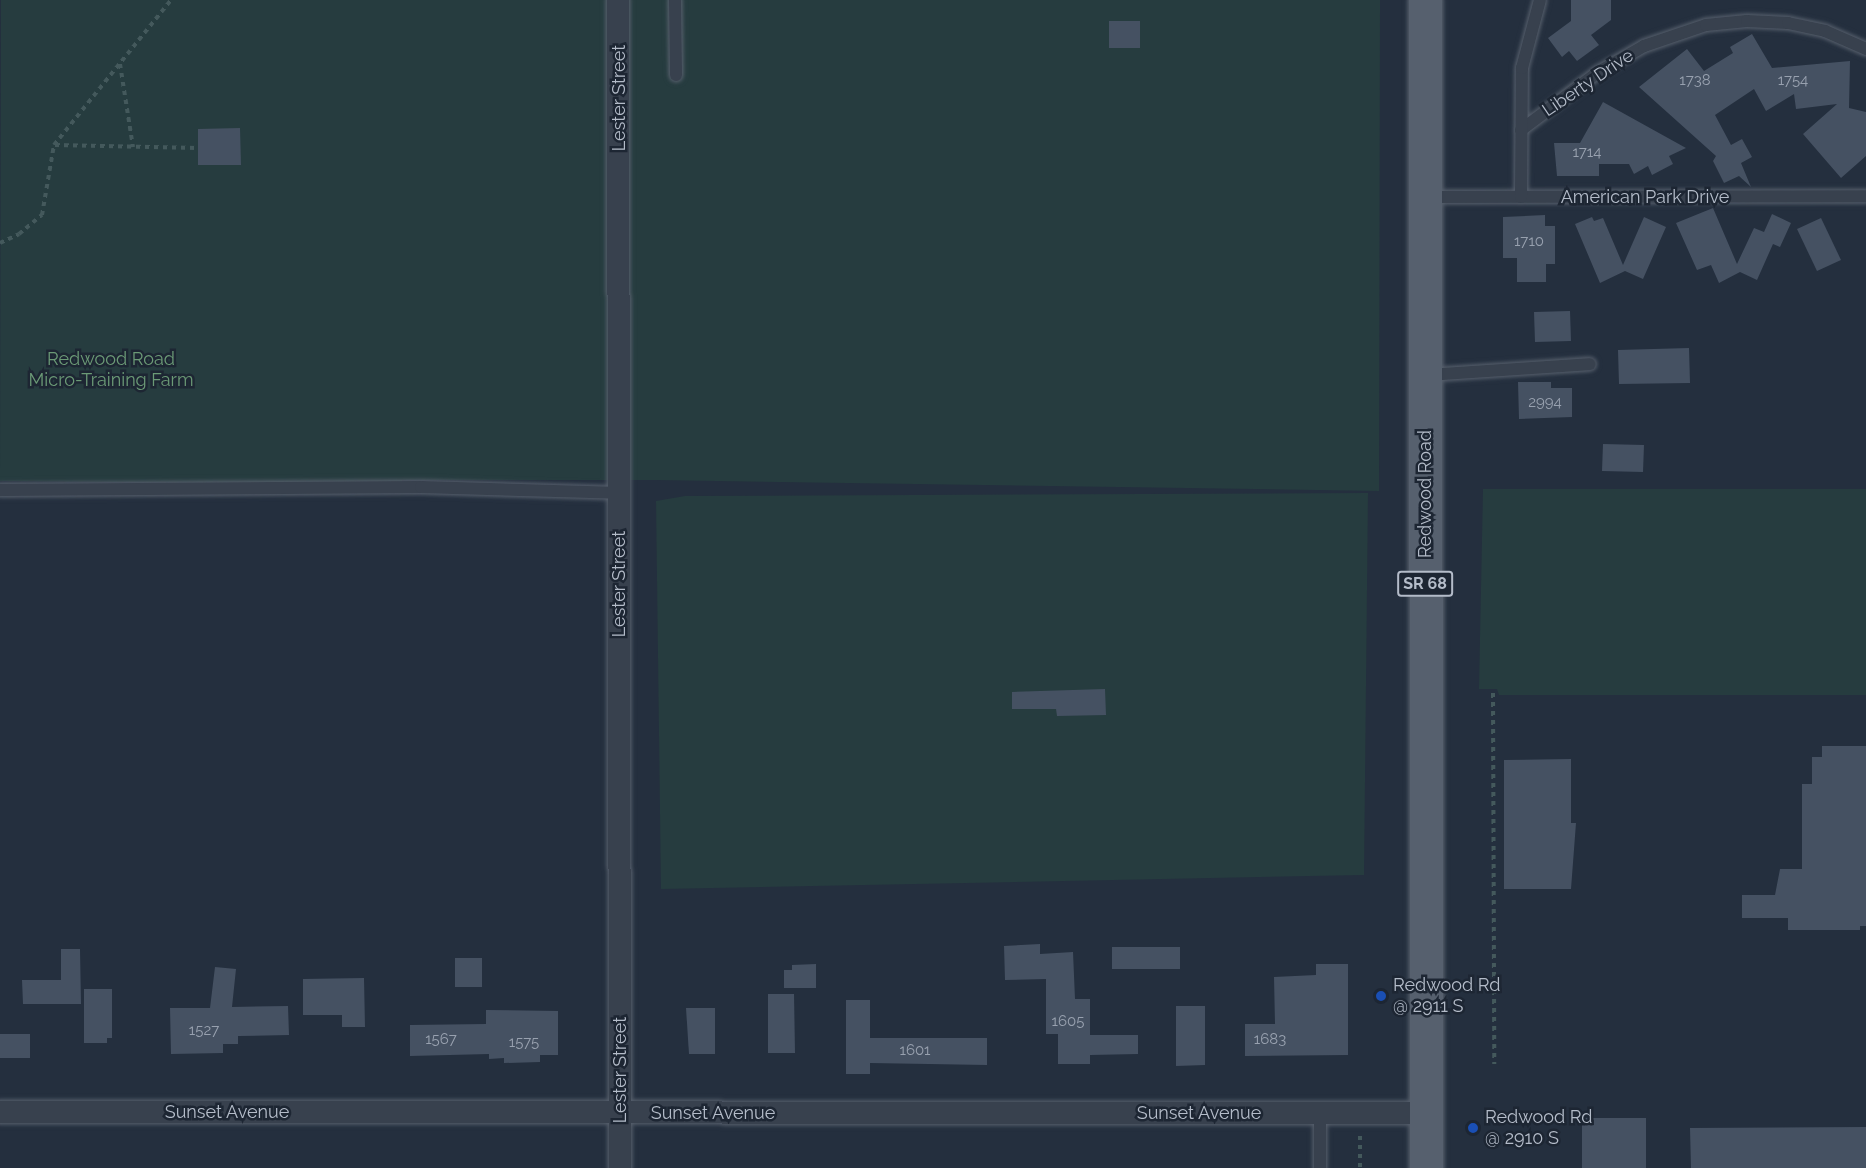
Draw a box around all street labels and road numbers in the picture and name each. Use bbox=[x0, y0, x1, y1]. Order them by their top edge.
street label: Liberty Drive bbox=[1538, 44, 1638, 122]
street label: Lester Street bbox=[608, 45, 630, 151]
street label: American Park Drive bbox=[1561, 186, 1729, 208]
street label: Redwood Road bbox=[1414, 430, 1436, 558]
street label: Lester Street bbox=[608, 531, 630, 637]
road number: SR 68 bbox=[1396, 571, 1454, 597]
street label: Lester Street bbox=[609, 1017, 631, 1123]
street label: Sunset Avenue bbox=[164, 1101, 290, 1123]
street label: Sunset Avenue bbox=[650, 1102, 776, 1124]
street label: Sunset Avenue bbox=[1136, 1102, 1262, 1124]

